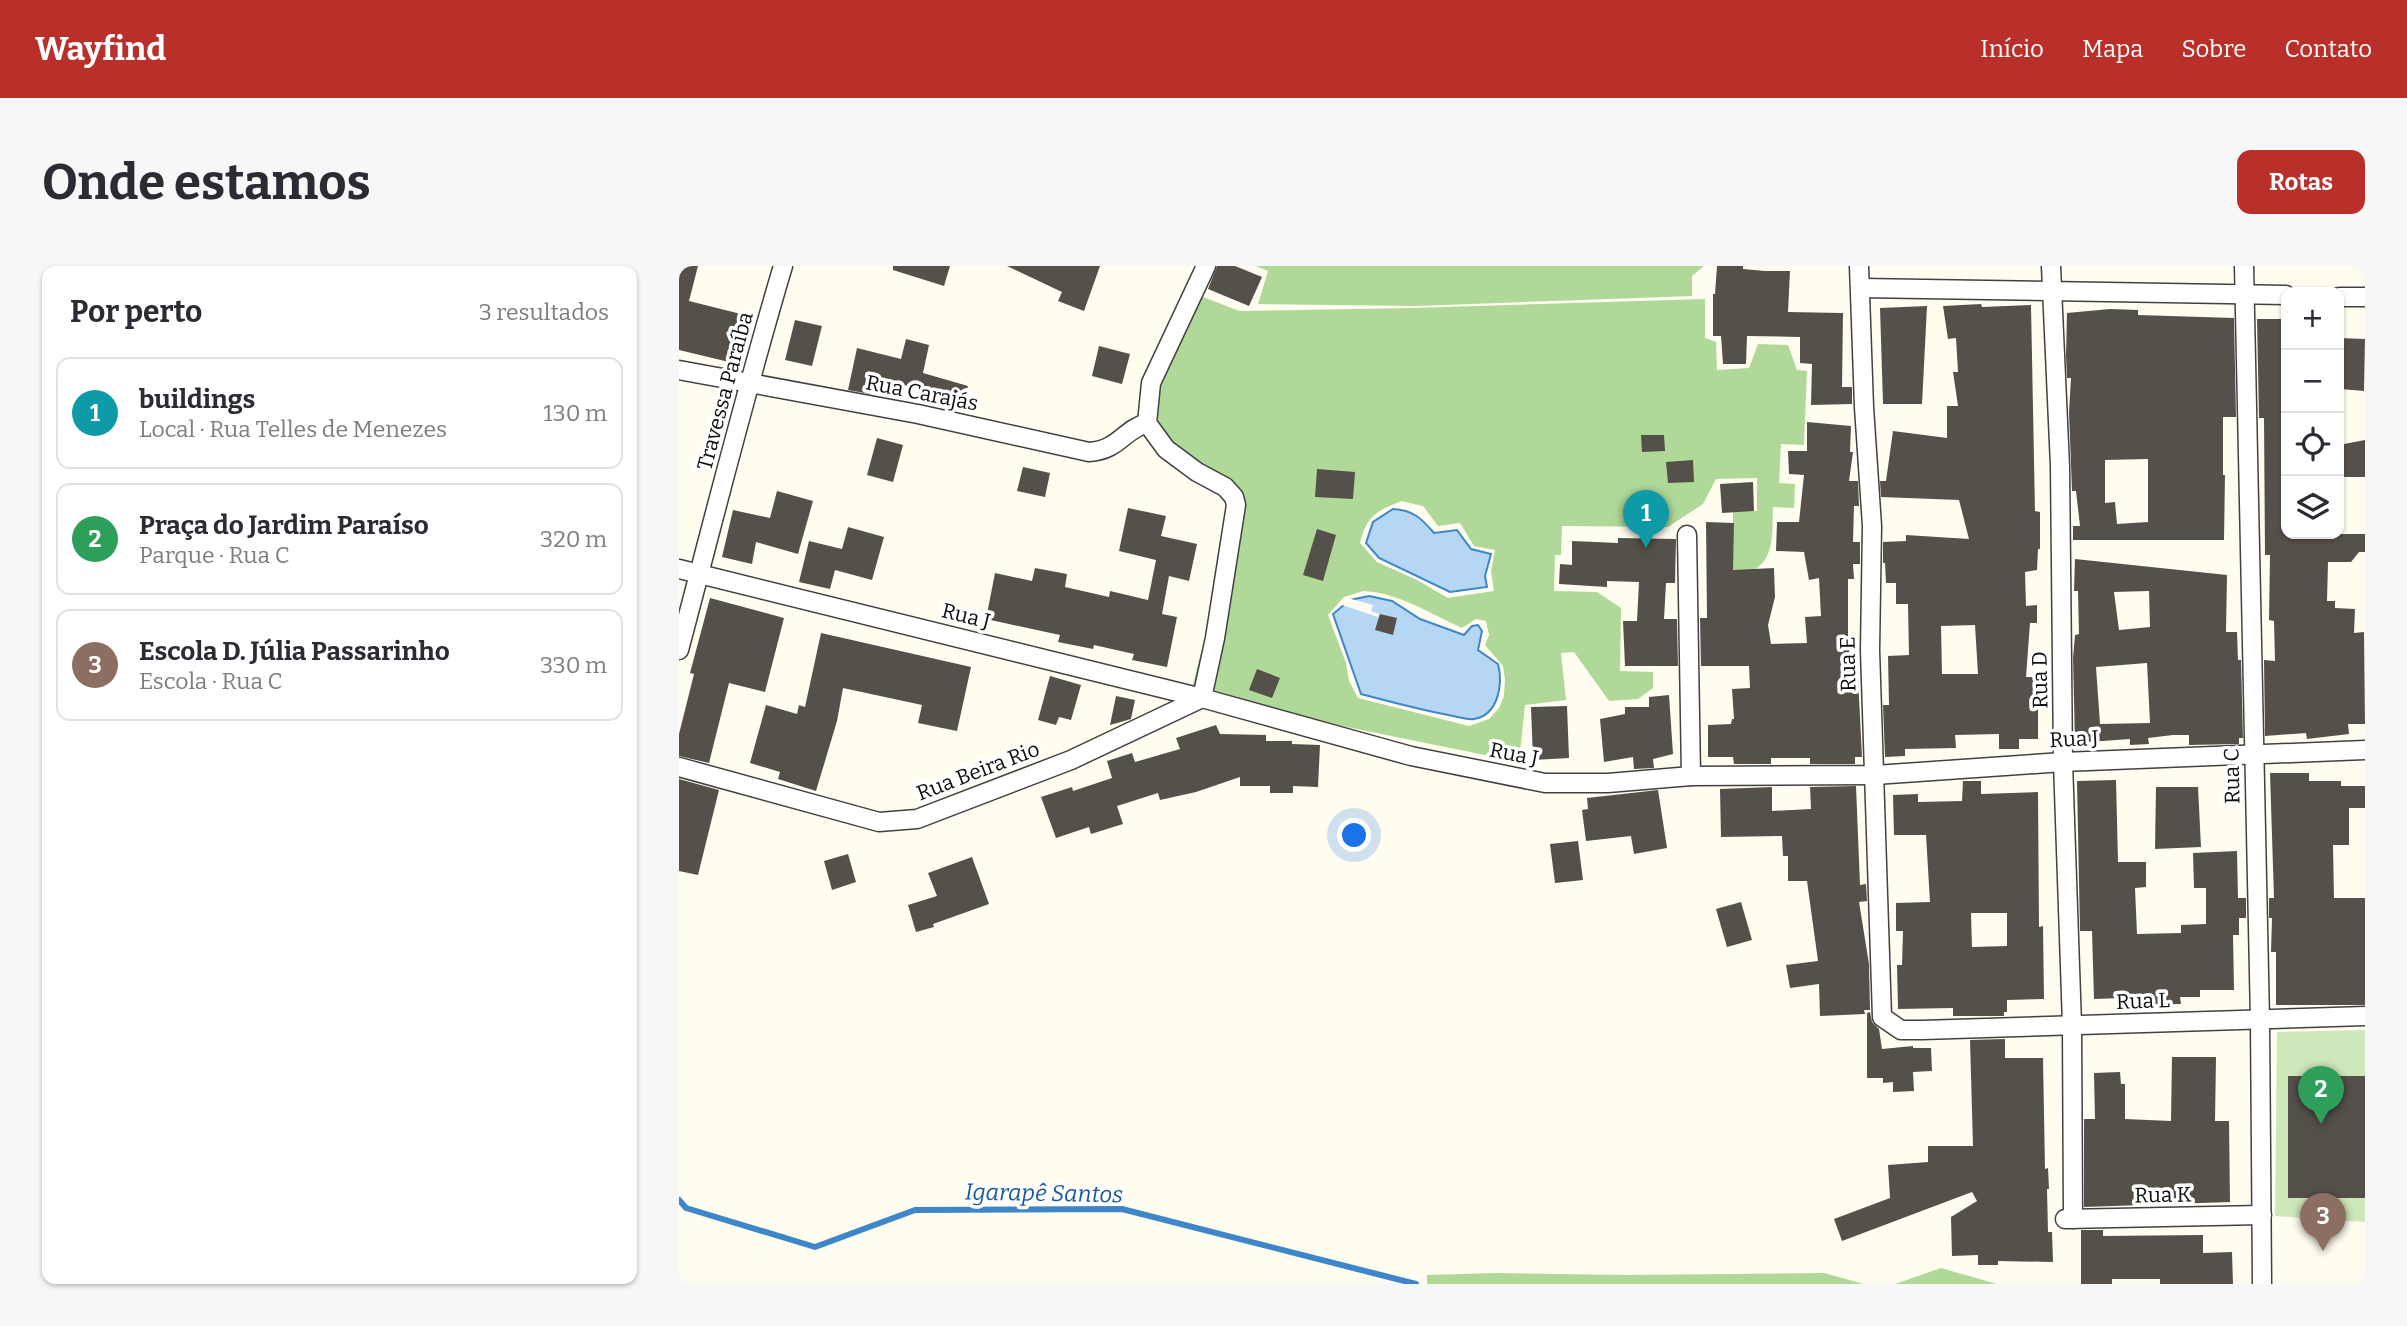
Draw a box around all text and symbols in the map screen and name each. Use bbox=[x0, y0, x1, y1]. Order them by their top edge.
text: Wayfind bbox=[35, 29, 166, 69]
text: Início bbox=[1980, 35, 2044, 63]
text: Mapa bbox=[2082, 35, 2143, 63]
text: Sobre bbox=[2181, 35, 2246, 63]
text: Contato bbox=[2284, 35, 2372, 63]
button: Rotas bbox=[2237, 150, 2365, 214]
text: Onde estamos bbox=[42, 153, 371, 212]
map controls bbox=[2281, 287, 2344, 539]
button: + bbox=[2281, 287, 2344, 350]
text: Por perto bbox=[70, 294, 202, 330]
text: 3 resultados bbox=[479, 298, 609, 326]
street label: Travessa Paraíba bbox=[691, 308, 759, 473]
button: − bbox=[2281, 350, 2344, 413]
street label: Rua Carajás bbox=[864, 369, 980, 417]
text: buildings bbox=[139, 384, 255, 415]
text: 1 bbox=[90, 399, 100, 427]
text: 130 m bbox=[543, 399, 607, 427]
button: locate bbox=[2281, 413, 2344, 476]
text: Local · Rua Telles de Menezes bbox=[139, 415, 447, 443]
button: layers bbox=[2281, 476, 2344, 539]
pin: 1 bbox=[1623, 490, 1669, 548]
text: Praça do Jardim Paraíso bbox=[139, 510, 429, 541]
text: 2 bbox=[89, 525, 101, 553]
text: 320 m bbox=[540, 525, 607, 553]
text: Parque · Rua C bbox=[139, 541, 290, 569]
street label: Rua J bbox=[939, 597, 993, 635]
text: Escola D. Júlia Passarinho bbox=[139, 636, 450, 667]
street label: Rua E bbox=[1835, 636, 1861, 692]
text: 3 bbox=[88, 651, 102, 679]
text: 330 m bbox=[540, 651, 607, 679]
street label: Rua D bbox=[2027, 651, 2053, 709]
text: Escola · Rua C bbox=[139, 667, 282, 695]
street label: Rua J bbox=[2049, 725, 2099, 753]
street label: Rua Beira Rio bbox=[913, 736, 1043, 806]
street label: Rua J bbox=[1487, 737, 1541, 771]
street label: Rua C bbox=[2219, 748, 2245, 804]
your location bbox=[1337, 818, 1371, 852]
street label: Rua L bbox=[2116, 987, 2171, 1015]
pin: 2 bbox=[2298, 1066, 2344, 1124]
water label: Igarapê Santos bbox=[965, 1178, 1123, 1208]
street label: Rua K bbox=[2134, 1182, 2192, 1208]
pin: 3 bbox=[2300, 1193, 2346, 1251]

